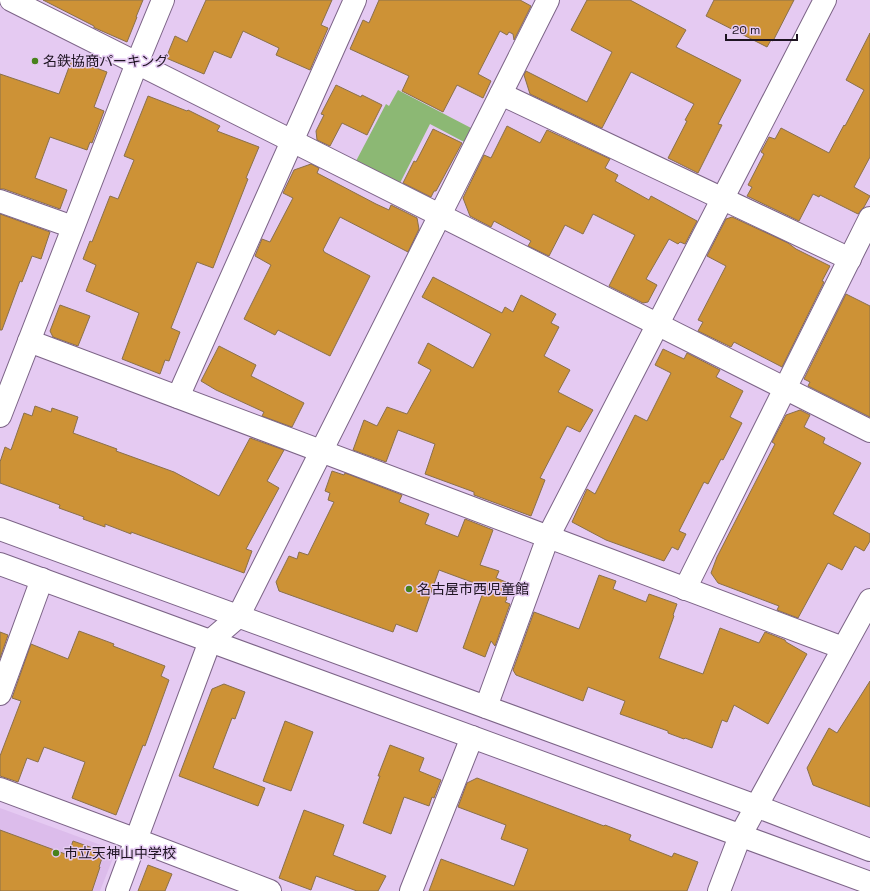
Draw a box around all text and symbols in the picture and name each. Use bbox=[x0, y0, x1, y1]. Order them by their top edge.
scale bar bbox=[726, 16, 797, 42]
text: 20 m bbox=[732, 22, 760, 38]
place label: 名鉄協商パーキング bbox=[43, 52, 169, 70]
marker: 名鉄協商パーキング bbox=[30, 56, 40, 66]
place label: 名古屋市西児童館 bbox=[417, 580, 529, 598]
marker: 名古屋市西児童館 bbox=[404, 584, 414, 594]
place label: 市立天神山中学校 bbox=[64, 844, 176, 862]
marker: 市立天神山中学校 bbox=[51, 848, 61, 858]

